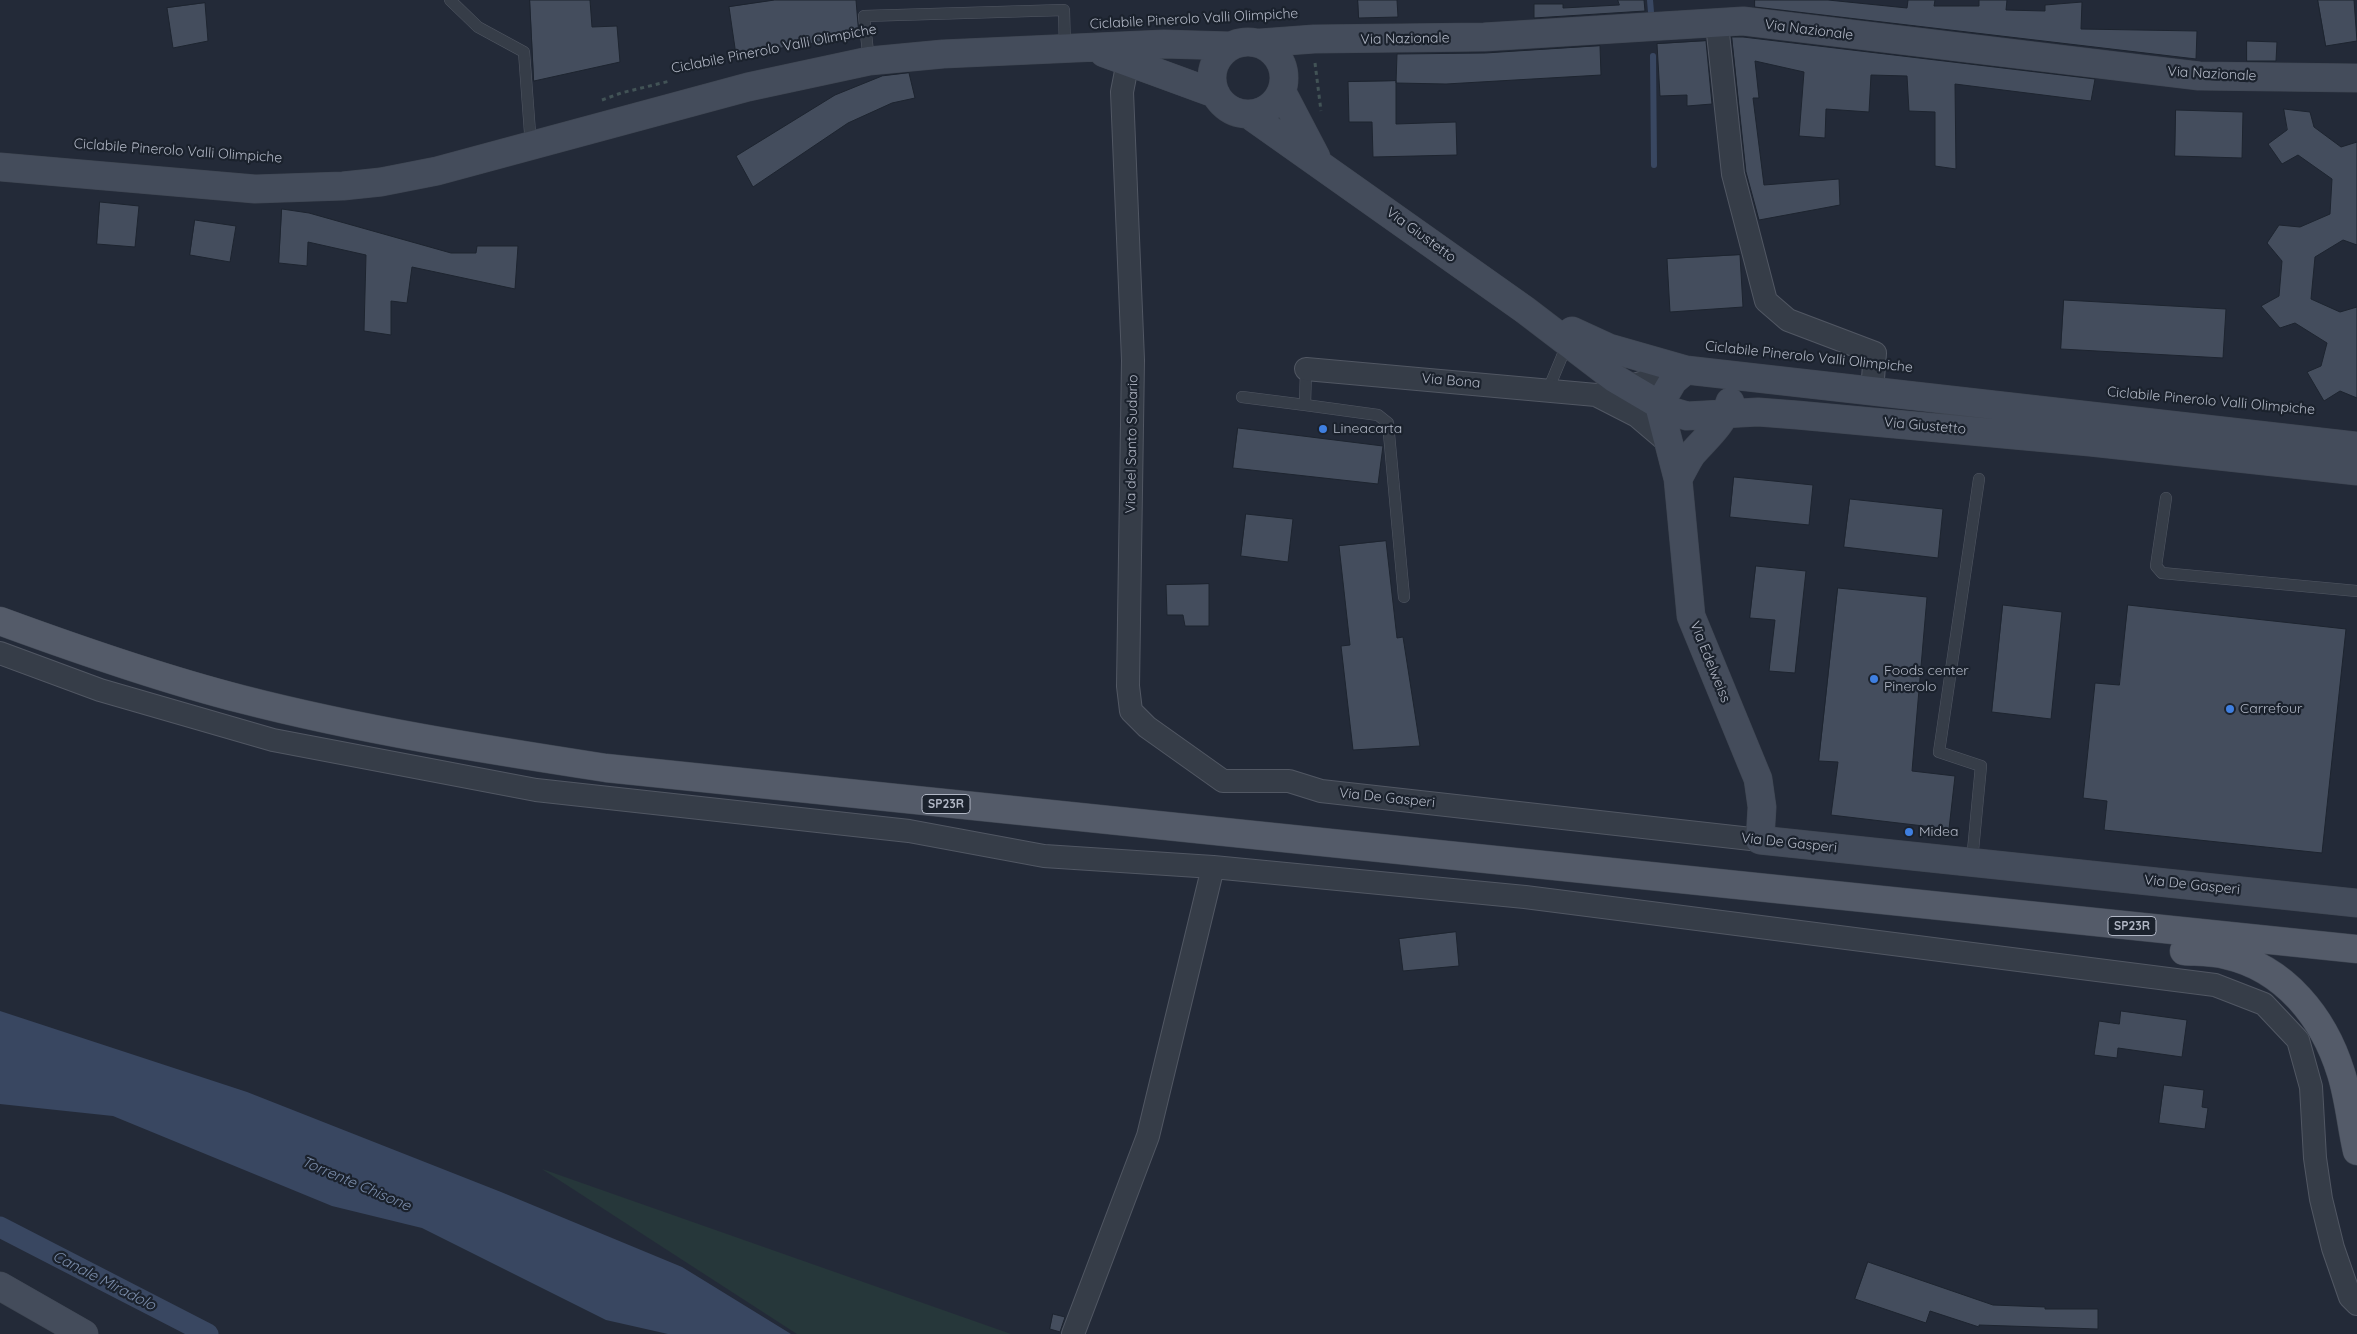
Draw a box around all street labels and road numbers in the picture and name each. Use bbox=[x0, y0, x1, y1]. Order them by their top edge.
street label: Ciclabile Pinerolo Valli Olimpiche bbox=[1089, 5, 1299, 33]
street label: Via Nazionale bbox=[1764, 16, 1854, 44]
street label: Ciclabile Pinerolo Valli Olimpiche bbox=[670, 21, 878, 77]
street label: Via Nazionale bbox=[1360, 30, 1450, 48]
street label: Via Nazionale bbox=[2167, 63, 2257, 85]
street label: Ciclabile Pinerolo Valli Olimpiche bbox=[73, 135, 283, 167]
street label: Via Giustetto bbox=[1383, 204, 1459, 266]
street label: Ciclabile Pinerolo Valli Olimpiche bbox=[1704, 338, 1914, 376]
street label: Via Bona bbox=[1421, 370, 1481, 392]
street label: Via del Santo Sudario bbox=[1122, 374, 1142, 514]
street label: Ciclabile Pinerolo Valli Olimpiche bbox=[2106, 384, 2316, 418]
street label: Via Giustetto bbox=[1883, 414, 1967, 438]
street label: Via Edelweiss bbox=[1686, 619, 1734, 705]
street label: Via De Gasperi bbox=[1338, 785, 1436, 811]
road number: SP23R bbox=[922, 794, 970, 814]
street label: Via De Gasperi bbox=[1740, 830, 1838, 856]
street label: Via De Gasperi bbox=[2143, 872, 2241, 898]
road number: SP23R bbox=[2108, 916, 2156, 936]

